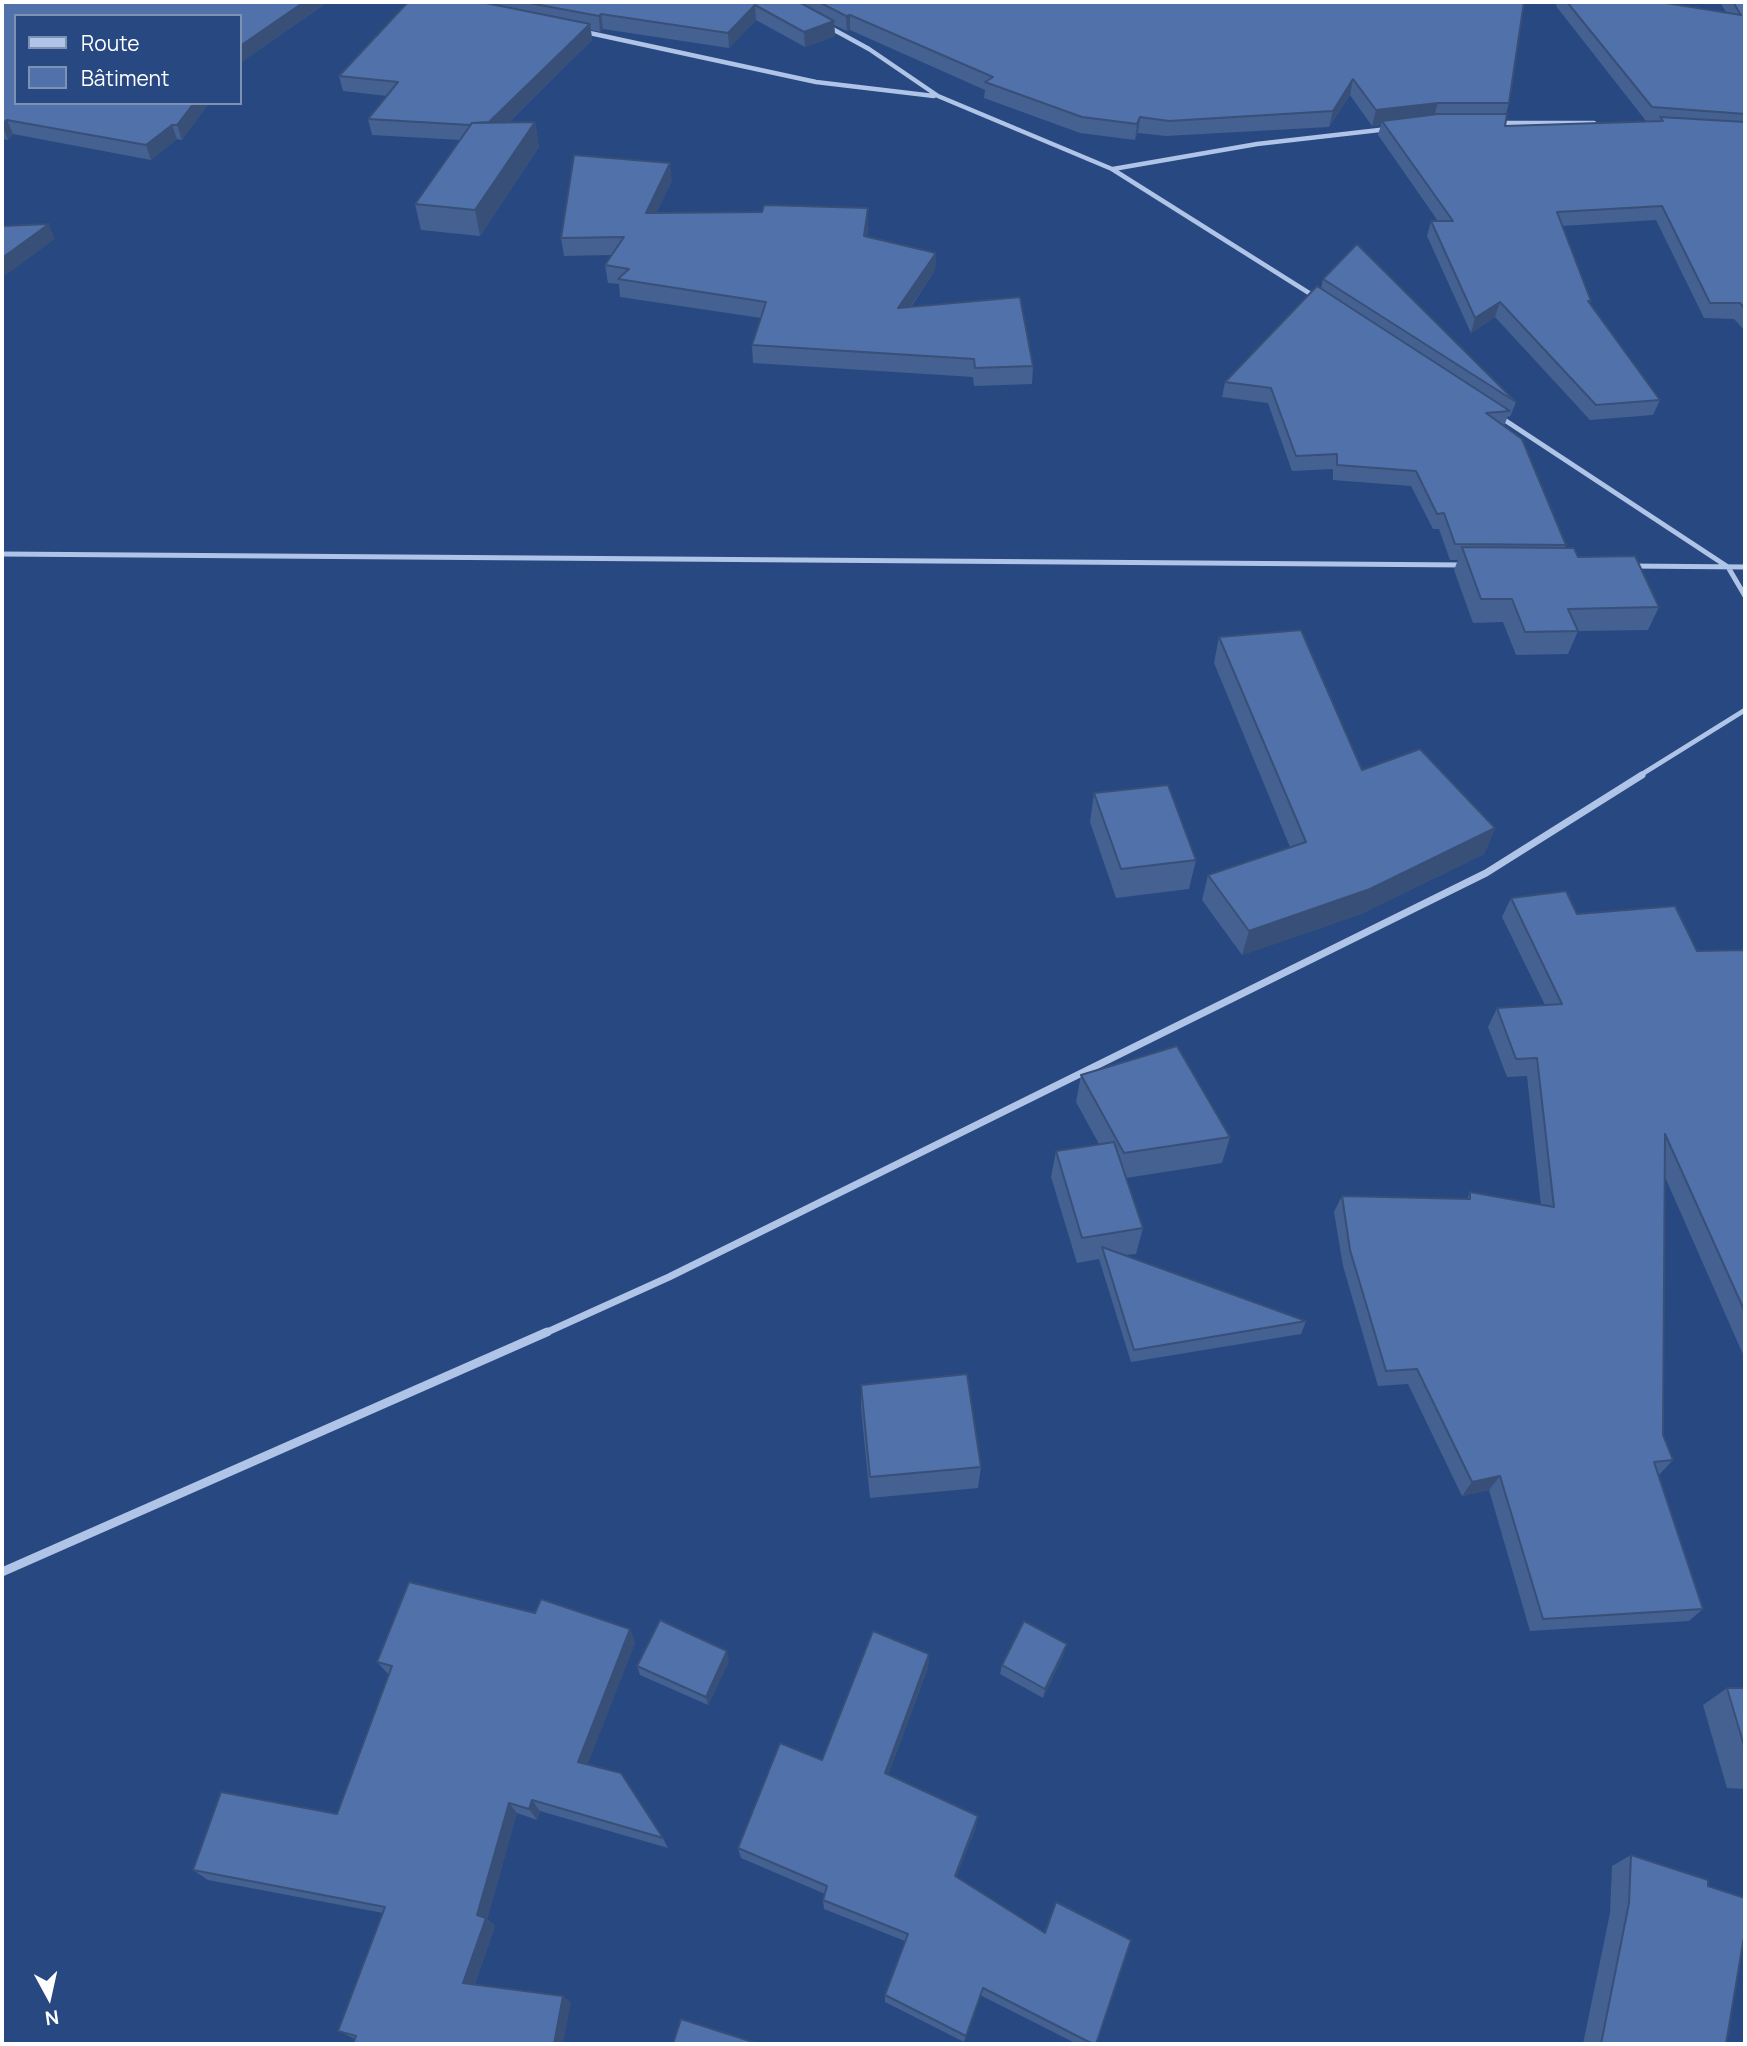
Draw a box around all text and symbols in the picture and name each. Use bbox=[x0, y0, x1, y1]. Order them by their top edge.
legend bbox=[14, 14, 242, 105]
text: Route bbox=[81, 29, 139, 57]
text: Bâtiment bbox=[81, 64, 169, 92]
north arrow bbox=[14, 1962, 84, 2032]
text: N bbox=[43, 2004, 60, 2032]

